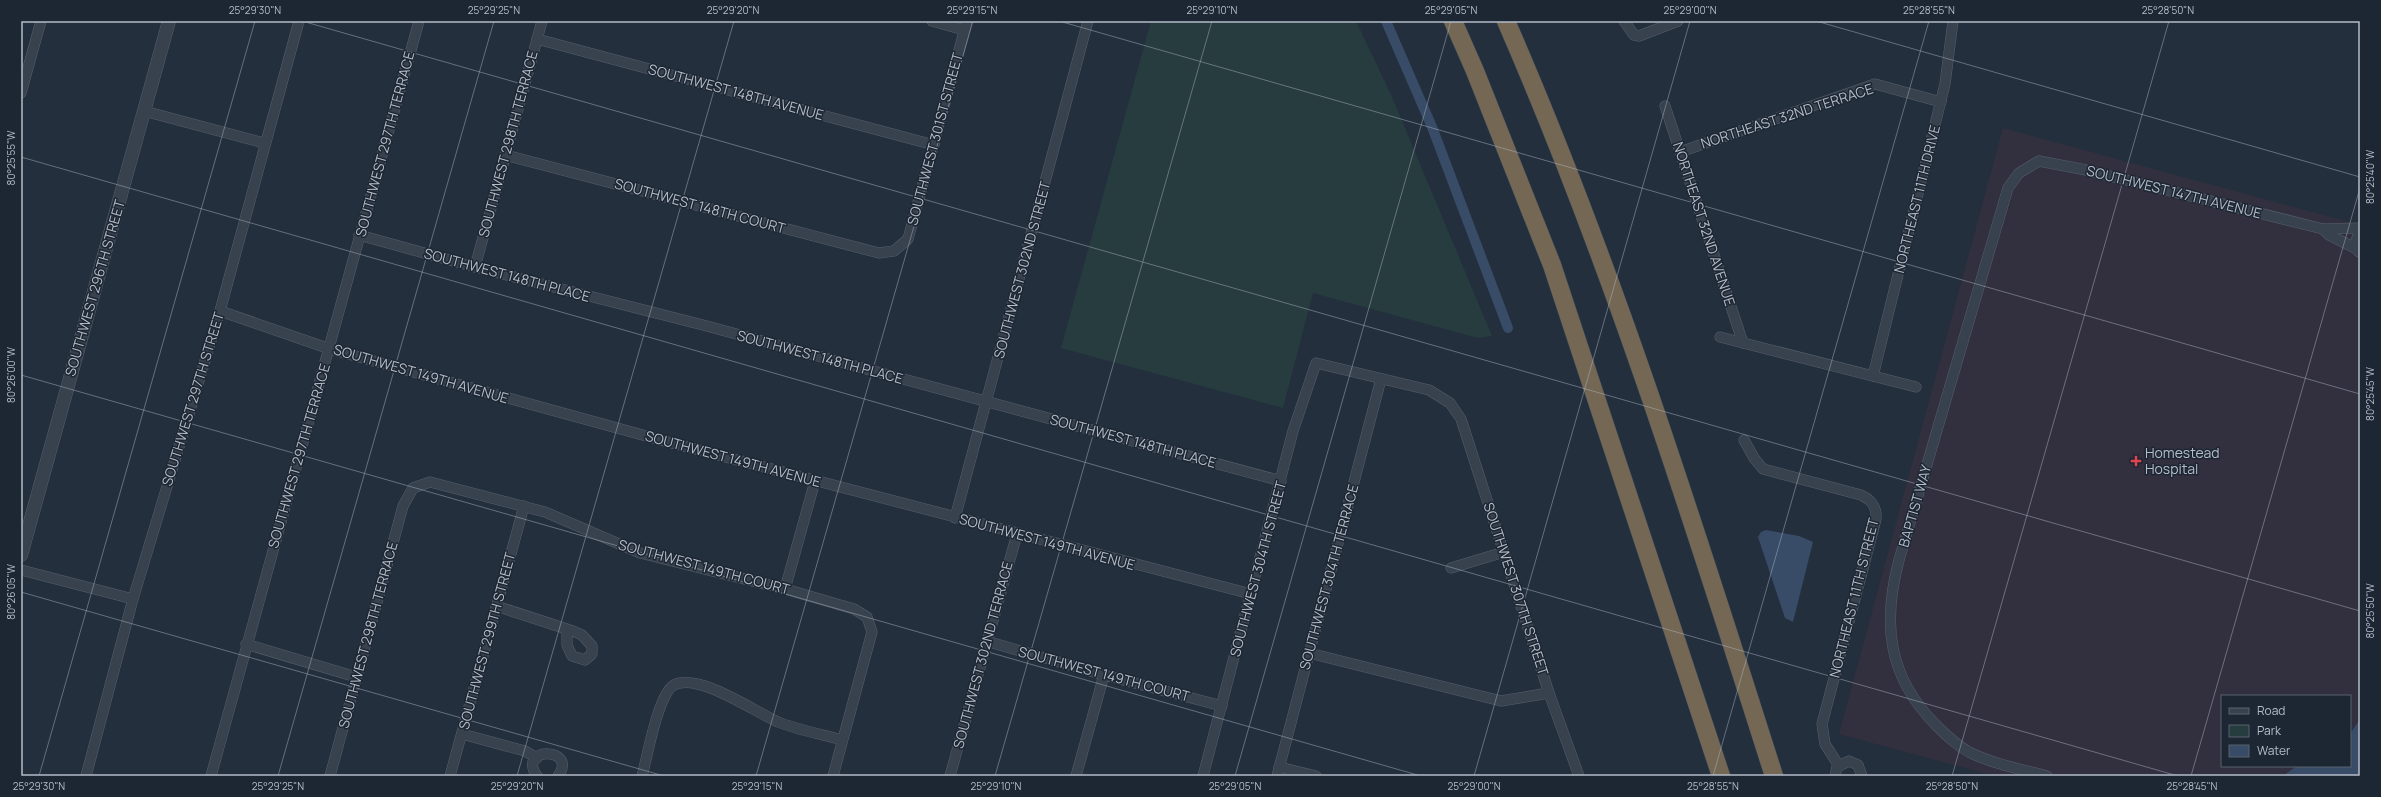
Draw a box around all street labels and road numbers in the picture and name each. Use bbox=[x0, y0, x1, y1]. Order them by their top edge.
street label: SOUTHWEST 298TH TERRACE bbox=[473, 48, 542, 239]
street label: SOUTHWEST 297TH TERRACE bbox=[351, 49, 418, 239]
street label: SOUTHWEST 301ST STREET bbox=[902, 50, 967, 227]
street label: SOUTHWEST 148TH AVENUE bbox=[646, 59, 826, 124]
street label: NORTHEAST 32ND TERRACE bbox=[1698, 79, 1876, 152]
street label: NORTHEAST 11TH DRIVE bbox=[1889, 123, 1944, 275]
street label: NORTHEAST 32ND AVENUE bbox=[1669, 139, 1740, 308]
street label: SOUTHWEST 147TH AVENUE bbox=[2085, 161, 2264, 222]
street label: SOUTHWEST 148TH COURT bbox=[613, 174, 788, 238]
street label: SOUTHWEST 302ND STREET bbox=[989, 179, 1055, 361]
street label: SOUTHWEST 296TH STREET bbox=[60, 197, 129, 378]
street label: SOUTHWEST 148TH PLACE bbox=[422, 243, 592, 306]
street label: SOUTHWEST 297TH STREET bbox=[157, 309, 228, 488]
street label: SOUTHWEST 148TH PLACE bbox=[735, 325, 905, 388]
street label: SOUTHWEST 149TH AVENUE bbox=[331, 339, 511, 408]
street label: SOUTHWEST 297TH TERRACE bbox=[263, 361, 334, 550]
street label: SOUTHWEST 148TH PLACE bbox=[1048, 409, 1218, 472]
street label: SOUTHWEST 149TH AVENUE bbox=[643, 426, 823, 491]
street label: BAPTIST WAY bbox=[1894, 462, 1935, 549]
street label: SOUTHWEST 304TH STREET bbox=[1225, 478, 1290, 659]
street label: SOUTHWEST 304TH TERRACE bbox=[1295, 482, 1362, 672]
street label: SOUTHWEST 307TH STREET bbox=[1480, 500, 1554, 678]
street label: SOUTHWEST 149TH AVENUE bbox=[957, 509, 1137, 574]
street label: NORTHEAST 11TH STREET bbox=[1824, 515, 1883, 680]
street label: SOUTHWEST 149TH COURT bbox=[616, 534, 793, 599]
street label: SOUTHWEST 298TH TERRACE bbox=[333, 539, 402, 730]
street label: SOUTHWEST 299TH STREET bbox=[454, 550, 520, 732]
street label: SOUTHWEST 302ND TERRACE bbox=[948, 559, 1017, 751]
street label: SOUTHWEST 149TH COURT bbox=[1016, 641, 1193, 706]

